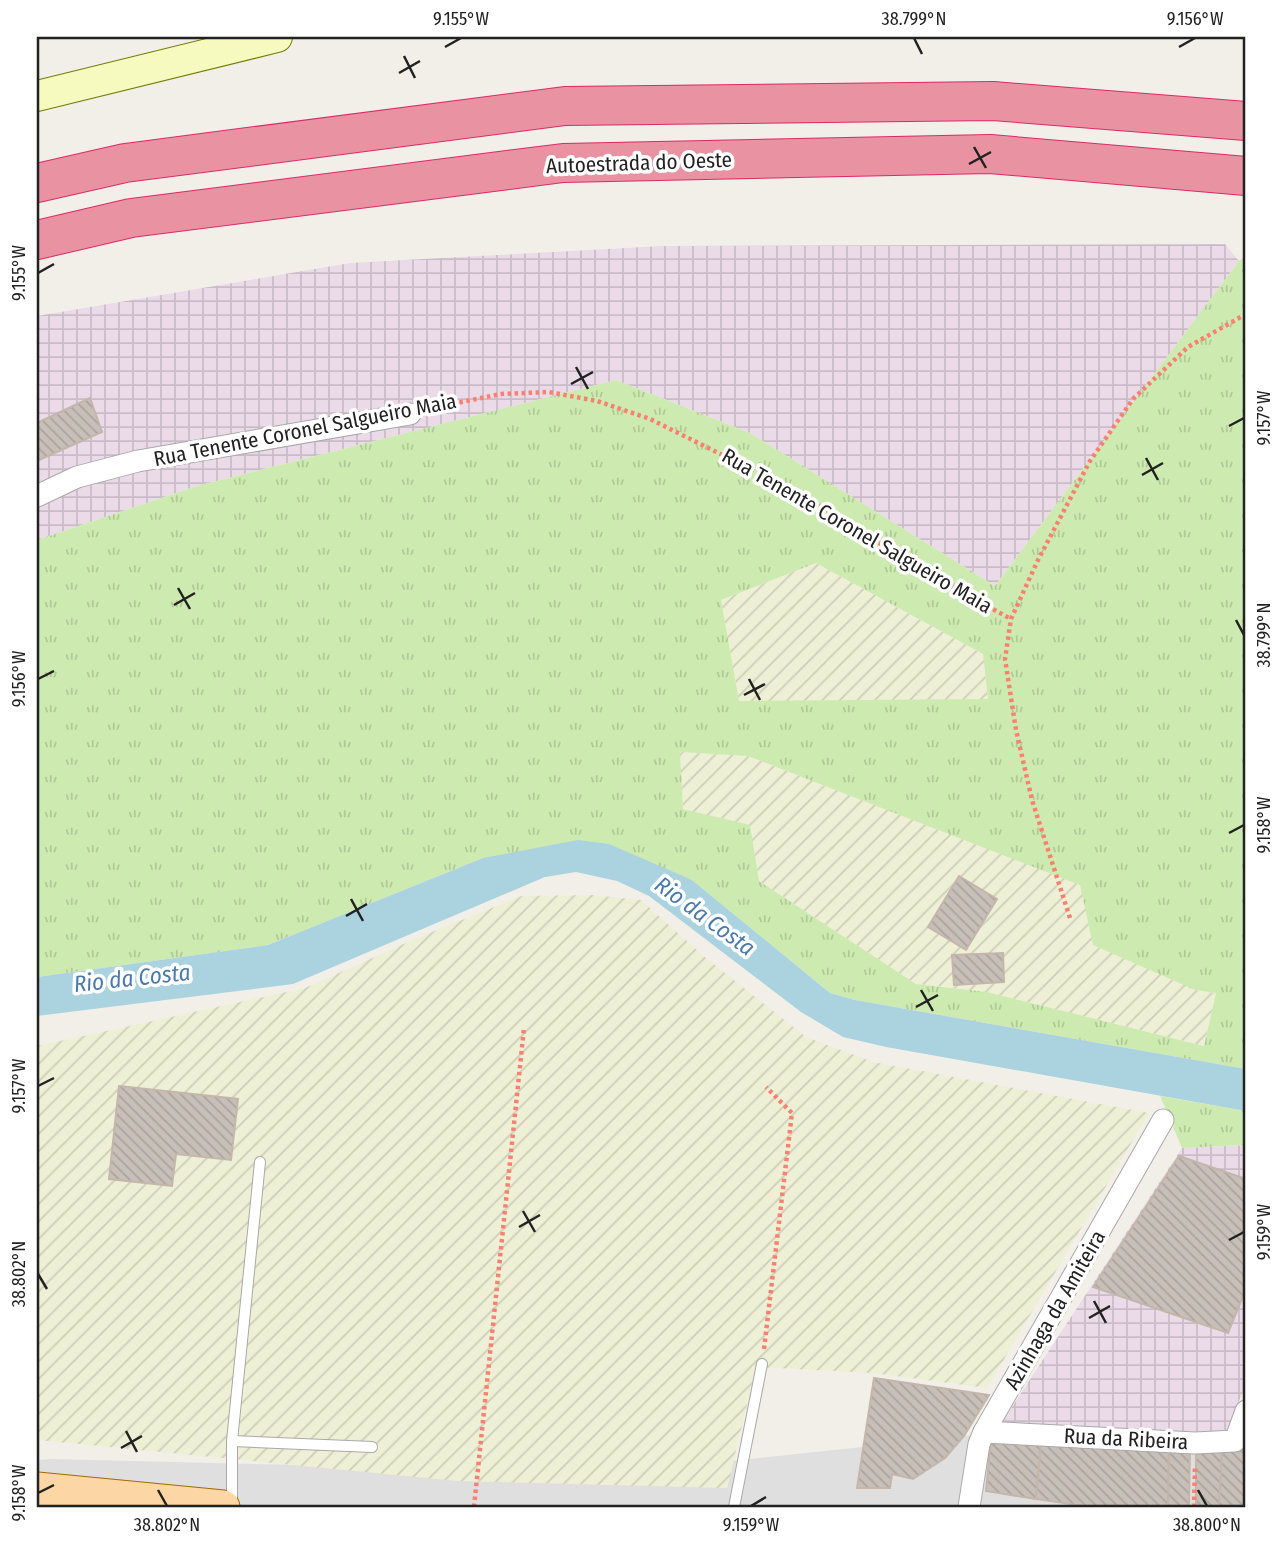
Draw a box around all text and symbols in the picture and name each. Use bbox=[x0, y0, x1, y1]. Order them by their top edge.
text: 9.155°W bbox=[433, 8, 489, 30]
text: 38.799°N bbox=[882, 8, 946, 30]
text: 9.156°W bbox=[1167, 8, 1224, 30]
street label: Autoestrada do Oeste bbox=[546, 147, 732, 179]
text: 9.155°W bbox=[8, 245, 30, 301]
street label: Rua Tenente Coronel Salgueiro Maia bbox=[151, 388, 459, 472]
text: 9.157°W bbox=[1253, 390, 1275, 446]
street label: Rua Tenente Coronel Salgueiro Maia bbox=[717, 443, 997, 619]
text: 38.799°N bbox=[1253, 603, 1275, 667]
text: 9.156°W bbox=[8, 650, 30, 707]
text: 9.158°W bbox=[1253, 796, 1275, 853]
water label: Rio da Costa bbox=[649, 870, 761, 962]
water label: Rio da Costa bbox=[72, 958, 192, 998]
text: 9.157°W bbox=[8, 1058, 30, 1114]
text: 9.159°W bbox=[1253, 1203, 1275, 1260]
street label: Azinhaga da Amiteira bbox=[999, 1226, 1111, 1394]
text: 38.802°N bbox=[8, 1241, 30, 1307]
street label: Rua da Ribeira bbox=[1063, 1423, 1189, 1455]
text: 9.158°W bbox=[8, 1464, 30, 1521]
text: 38.802°N bbox=[134, 1514, 200, 1536]
text: 9.159°W bbox=[723, 1514, 780, 1536]
text: 38.800°N bbox=[1173, 1514, 1241, 1536]

